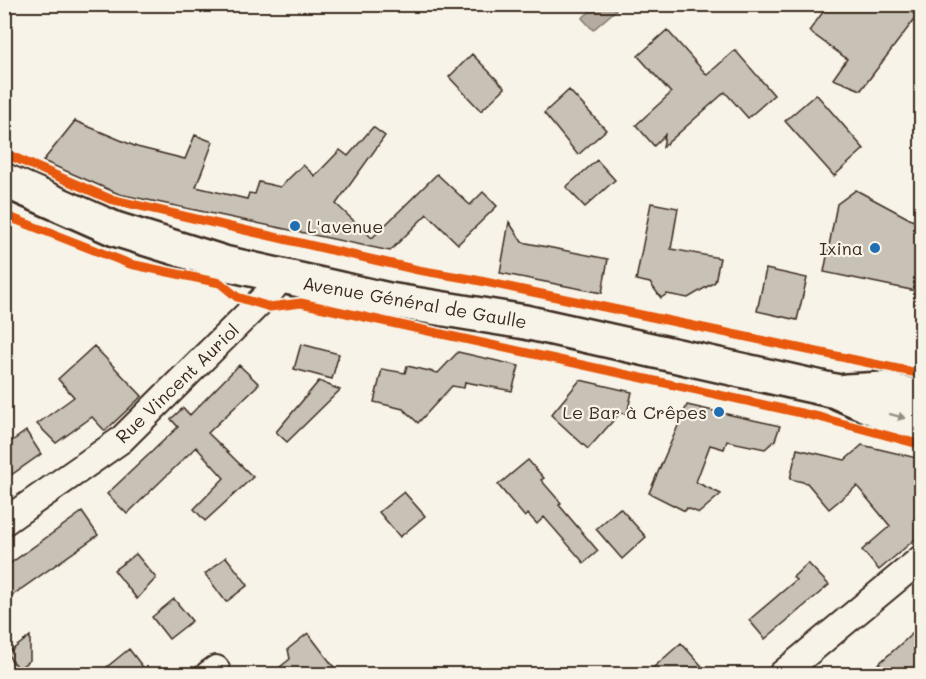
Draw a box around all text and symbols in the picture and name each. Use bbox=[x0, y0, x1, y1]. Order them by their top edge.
place label: L'avenue bbox=[307, 214, 383, 238]
marker: L'avenue bbox=[288, 219, 302, 233]
place label: Ixina bbox=[819, 236, 863, 260]
marker: Ixina bbox=[868, 241, 882, 255]
street label: Avenue Général de Gaulle bbox=[301, 270, 529, 334]
street label: Rue Vincent Auriol bbox=[110, 318, 244, 448]
place label: Le Bar à Crêpes bbox=[562, 400, 707, 424]
marker: Le Bar à Crêpes bbox=[712, 405, 726, 419]
one-way arrow bbox=[888, 412, 906, 422]

